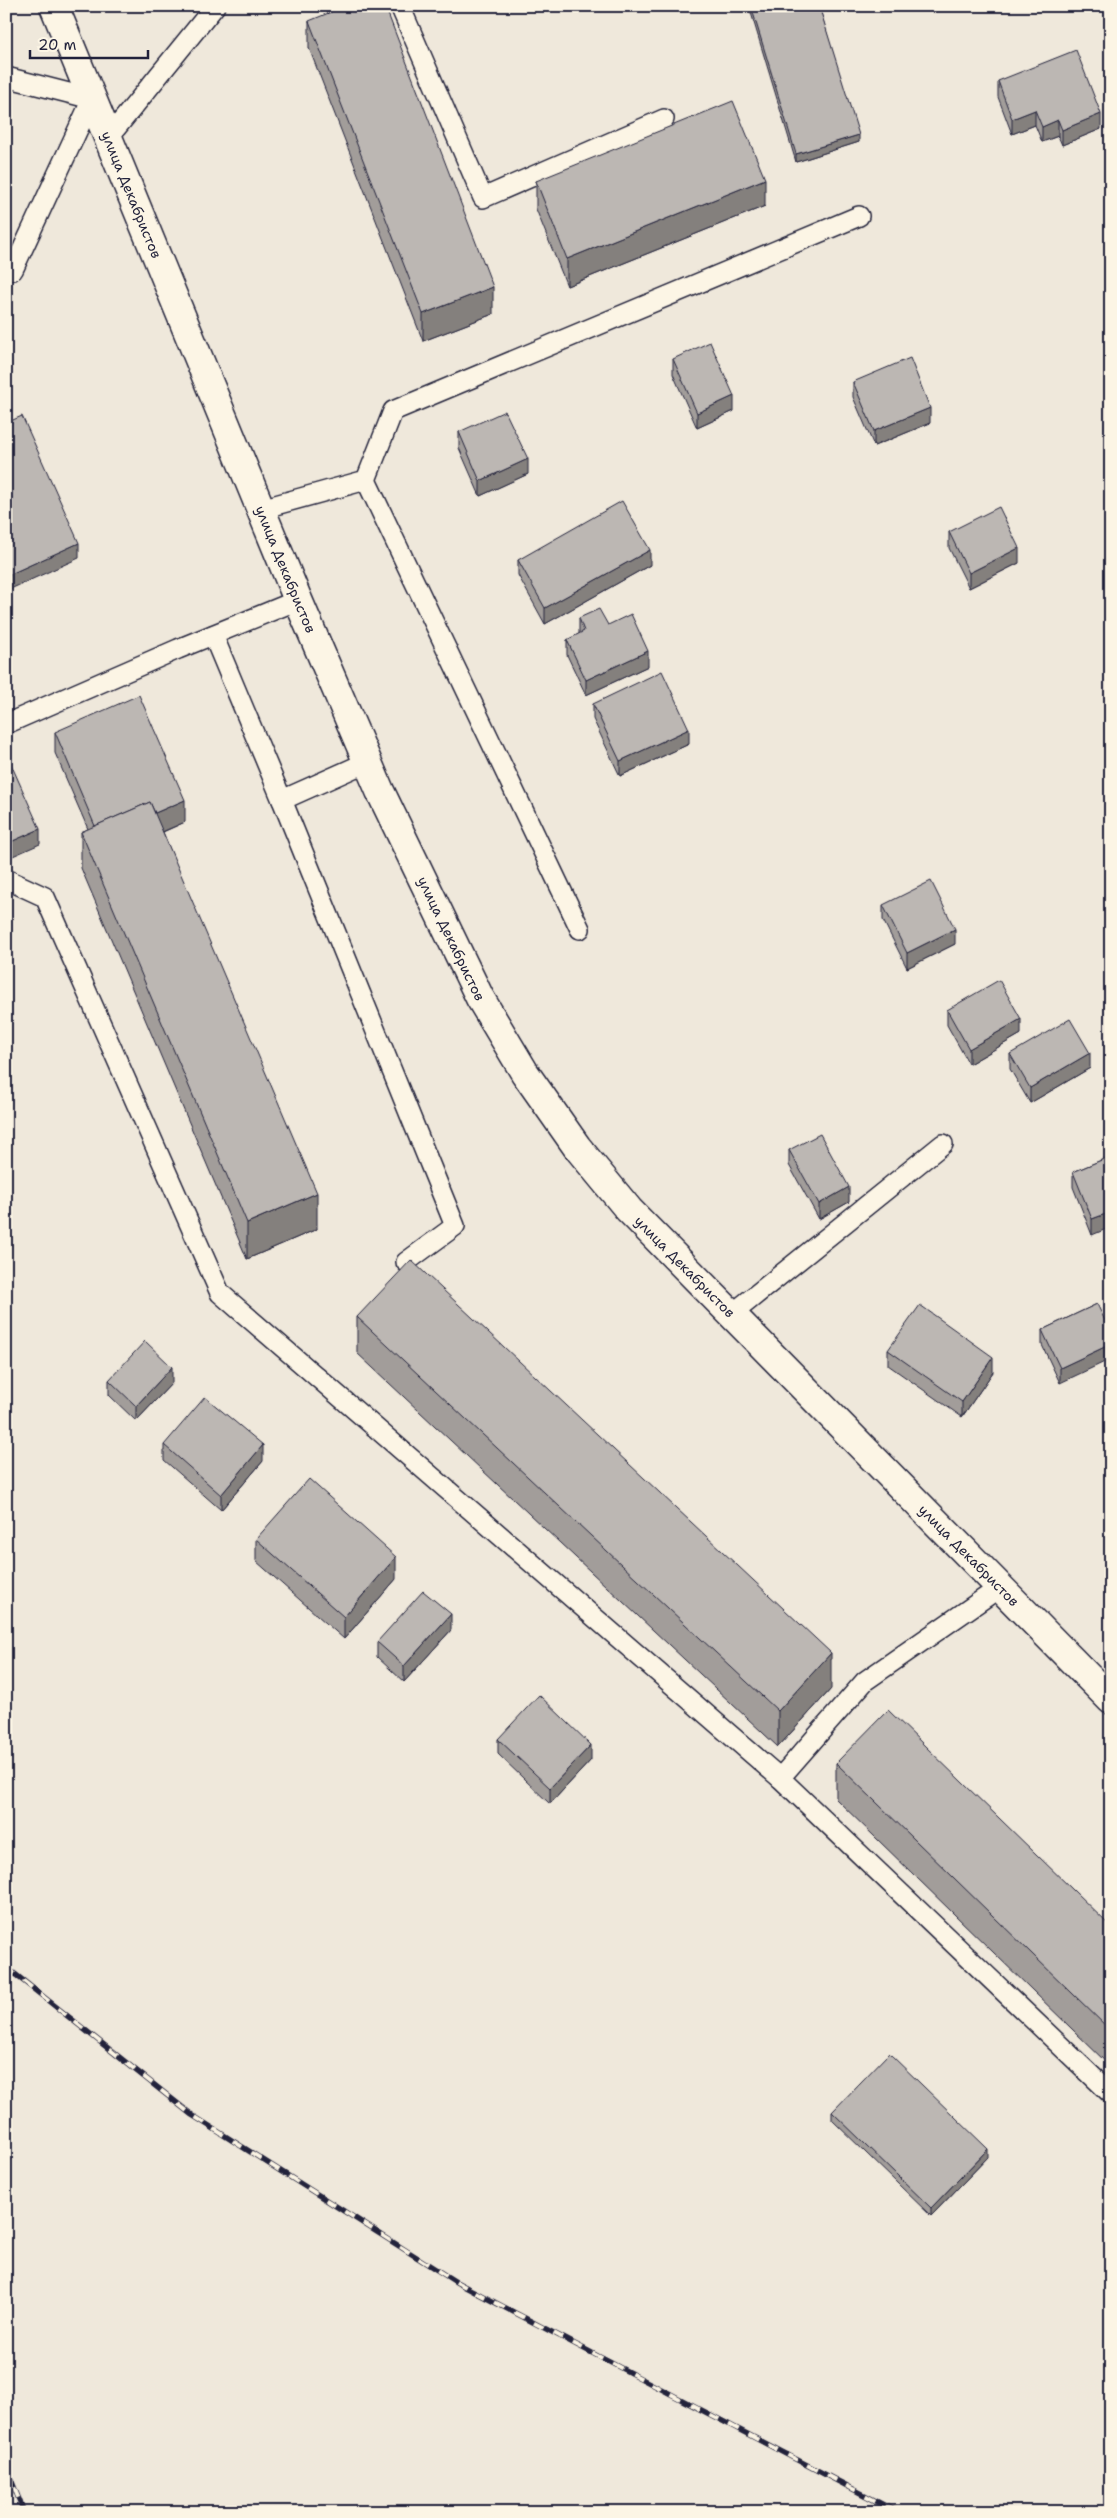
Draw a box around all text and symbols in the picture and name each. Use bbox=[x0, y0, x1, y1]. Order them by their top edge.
scale bar bbox=[30, 28, 148, 60]
text: 20 m bbox=[38, 35, 77, 55]
street label: улица Декабристов bbox=[97, 128, 166, 261]
street label: улица Декабристов bbox=[251, 503, 320, 636]
street label: улица Декабристов bbox=[414, 874, 489, 1004]
street label: улица Декабристов bbox=[631, 1212, 739, 1321]
street label: улица Декабристов bbox=[915, 1501, 1023, 1610]

